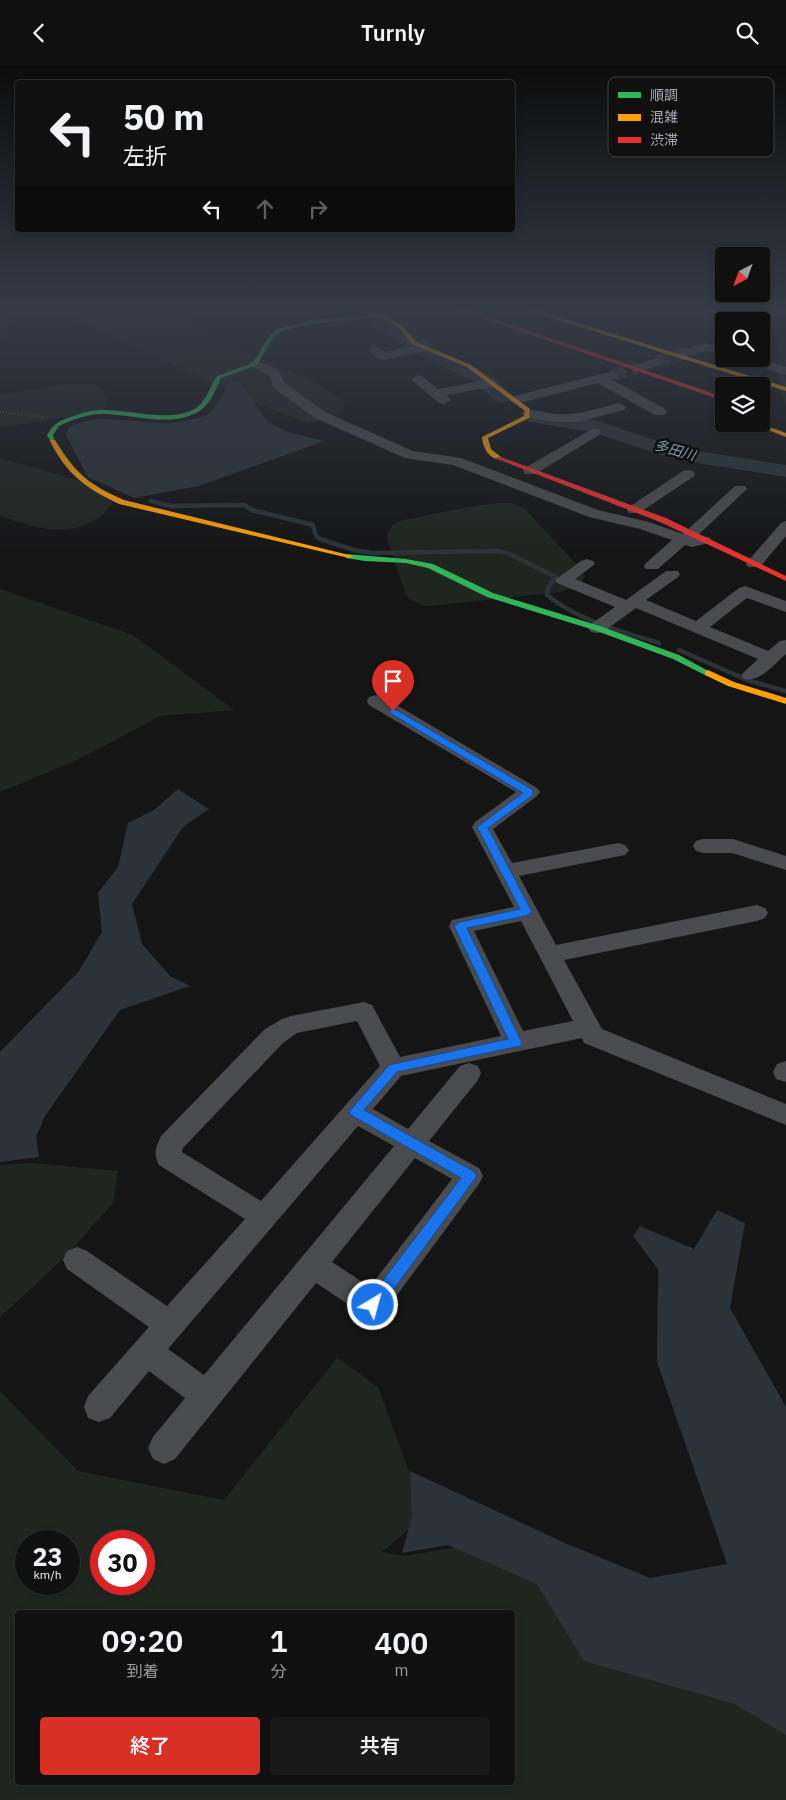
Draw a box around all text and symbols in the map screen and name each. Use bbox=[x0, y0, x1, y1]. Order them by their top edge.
text: Turnly bbox=[361, 18, 425, 47]
icon: back bbox=[25, 19, 53, 47]
icon: search bbox=[733, 19, 761, 47]
legend bbox=[608, 77, 774, 157]
text: 順調 bbox=[650, 86, 678, 104]
text: 50 m bbox=[123, 94, 205, 140]
icon: left bbox=[40, 100, 105, 165]
text: 混雑 bbox=[650, 108, 678, 126]
text: 渋滞 bbox=[650, 131, 678, 149]
text: 左折 bbox=[123, 141, 167, 170]
icon: left bbox=[198, 195, 226, 223]
icon: ahead bbox=[251, 195, 279, 223]
icon: right bbox=[304, 195, 332, 223]
north arrow bbox=[715, 247, 770, 303]
map controls bbox=[715, 247, 770, 432]
button: search bbox=[715, 312, 770, 367]
button: layers bbox=[715, 377, 770, 432]
water label: 多田川 bbox=[652, 436, 700, 465]
pin bbox=[372, 660, 414, 711]
icon: arrive bbox=[379, 667, 407, 695]
position arrow bbox=[346, 1278, 398, 1330]
speed limit sign: 30 bbox=[90, 1530, 155, 1595]
text: 23 bbox=[32, 1540, 63, 1573]
text: km/h bbox=[33, 1567, 62, 1582]
text: 09:20 bbox=[102, 1621, 183, 1660]
text: 1 bbox=[270, 1621, 288, 1660]
text: 400 bbox=[374, 1623, 428, 1662]
text: m bbox=[394, 1660, 408, 1680]
text: 到着 bbox=[126, 1661, 158, 1681]
text: 分 bbox=[271, 1661, 287, 1681]
button: 終了 bbox=[40, 1717, 260, 1775]
button: 共有 bbox=[270, 1717, 490, 1775]

